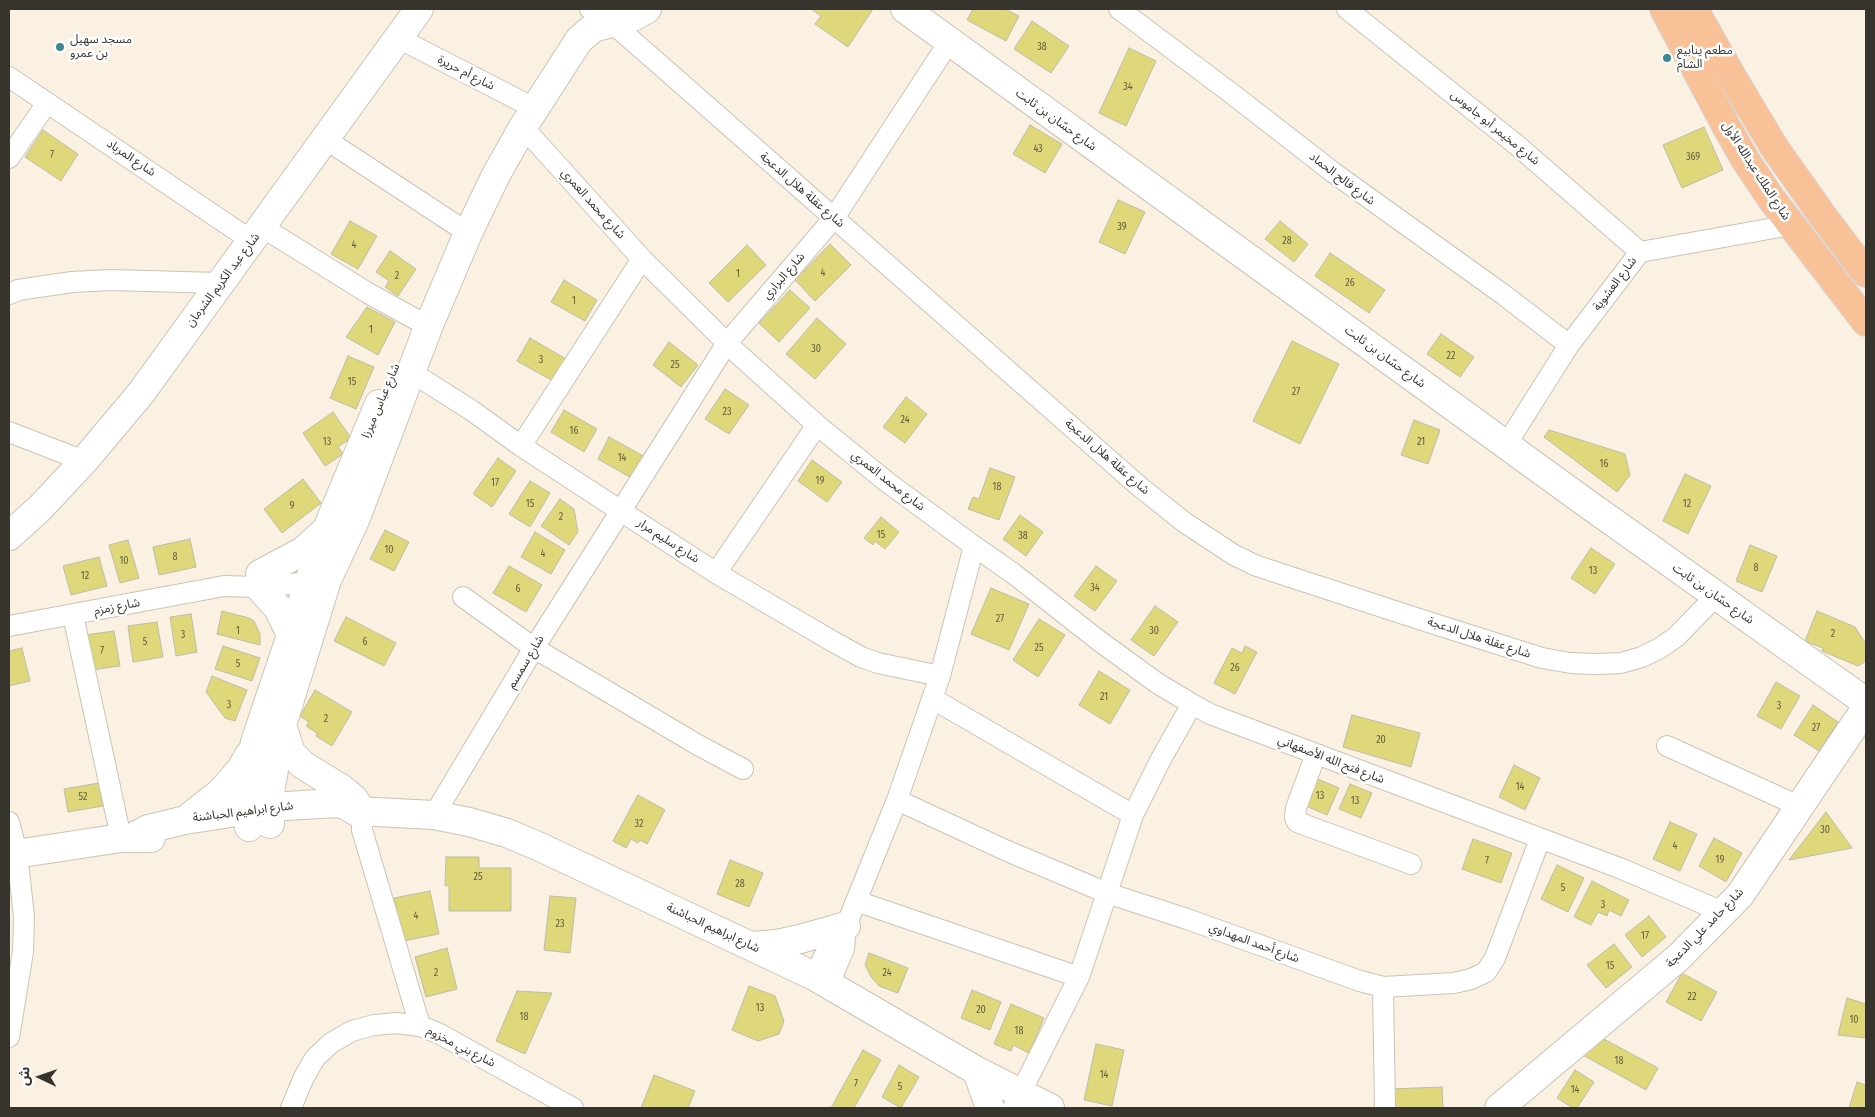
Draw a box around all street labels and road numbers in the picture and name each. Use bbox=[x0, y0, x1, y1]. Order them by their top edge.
street label: شارع أم حريرة bbox=[435, 53, 497, 93]
street label: شارع حسّان بن ثابت bbox=[1013, 86, 1099, 154]
street label: شارع مخيمر أبو جاموس bbox=[1447, 88, 1543, 168]
street label: شارع الملك عبدالله الأول bbox=[1719, 119, 1793, 223]
street label: شارع المرباد bbox=[104, 136, 158, 180]
street label: شارع عقلة هلال الدعجة bbox=[757, 149, 847, 231]
street label: شارع فالح الحماد bbox=[1306, 150, 1378, 208]
street label: شارع محمد العمري bbox=[558, 166, 628, 242]
street label: شارع عبد الكريم الشرمان bbox=[183, 230, 263, 330]
street label: شارع البراري bbox=[760, 250, 808, 302]
street label: شارع العشوية bbox=[1590, 254, 1640, 314]
street label: شارع حسّان بن ثابت bbox=[1342, 323, 1428, 391]
street label: شارع عباس ميرزا bbox=[359, 362, 403, 440]
street label: شارع عقلة هلال الدعجة bbox=[1062, 416, 1152, 498]
street label: شارع محمد العمري bbox=[848, 448, 928, 514]
street label: شارع سليم مرار bbox=[634, 516, 702, 566]
street label: شارع حسّان بن ثابت bbox=[1669, 561, 1757, 627]
street label: شارع زمزم bbox=[93, 595, 141, 619]
street label: شارع عقلة هلال الدعجة bbox=[1426, 615, 1532, 661]
street label: شارع سمسم bbox=[505, 633, 547, 691]
street label: شارع فتح الله الأصفهاني bbox=[1276, 733, 1386, 787]
street label: شارع ابراهيم الحباشنة bbox=[192, 799, 294, 825]
street label: شارع حامد علي الدعجة bbox=[1663, 885, 1747, 971]
street label: شارع ابراهيم الحباشنة bbox=[664, 900, 762, 956]
street label: شارع أحمد المهداوي bbox=[1207, 920, 1301, 966]
street label: شارع بني مخزوم bbox=[424, 1024, 498, 1070]

